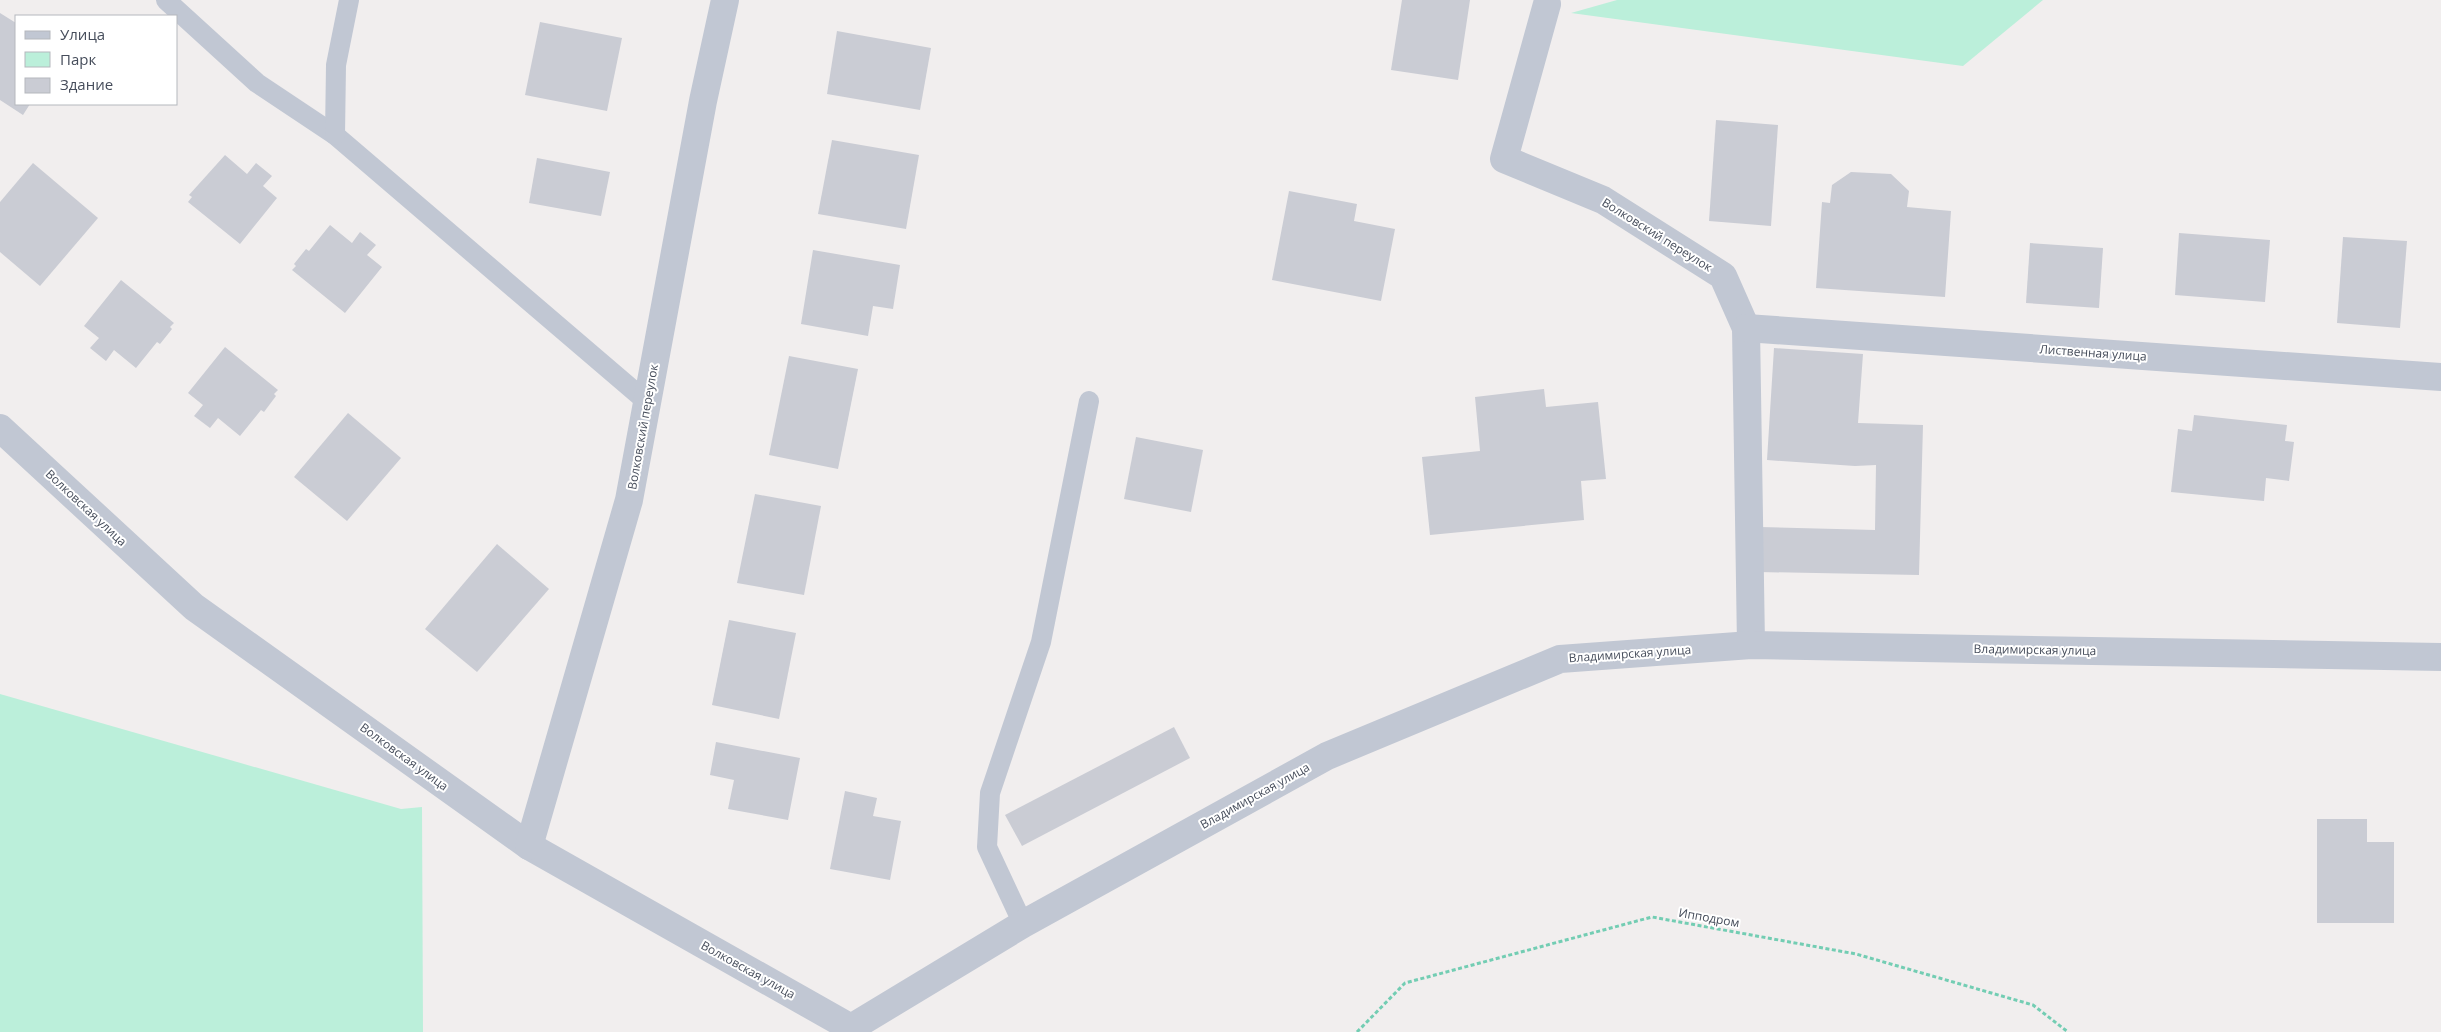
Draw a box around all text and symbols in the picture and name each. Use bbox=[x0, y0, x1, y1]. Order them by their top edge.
legend bbox=[15, 15, 178, 105]
text: Улица bbox=[60, 24, 105, 44]
text: Парк bbox=[60, 49, 96, 69]
text: Здание bbox=[60, 74, 113, 94]
street label: Волковский переулок bbox=[1599, 194, 1716, 276]
street label: Лиственная улица bbox=[2039, 340, 2147, 365]
street label: Волковский переулок bbox=[623, 362, 662, 491]
street label: Волковская улица bbox=[42, 466, 131, 550]
street label: Владимирская улица bbox=[1974, 640, 2096, 659]
street label: Владимирская улица bbox=[1568, 641, 1692, 666]
street label: Волковская улица bbox=[357, 719, 452, 794]
street label: Владимирская улица bbox=[1197, 758, 1313, 833]
street label: Ипподром bbox=[1677, 904, 1741, 931]
street label: Волковская улица bbox=[698, 937, 798, 1003]

